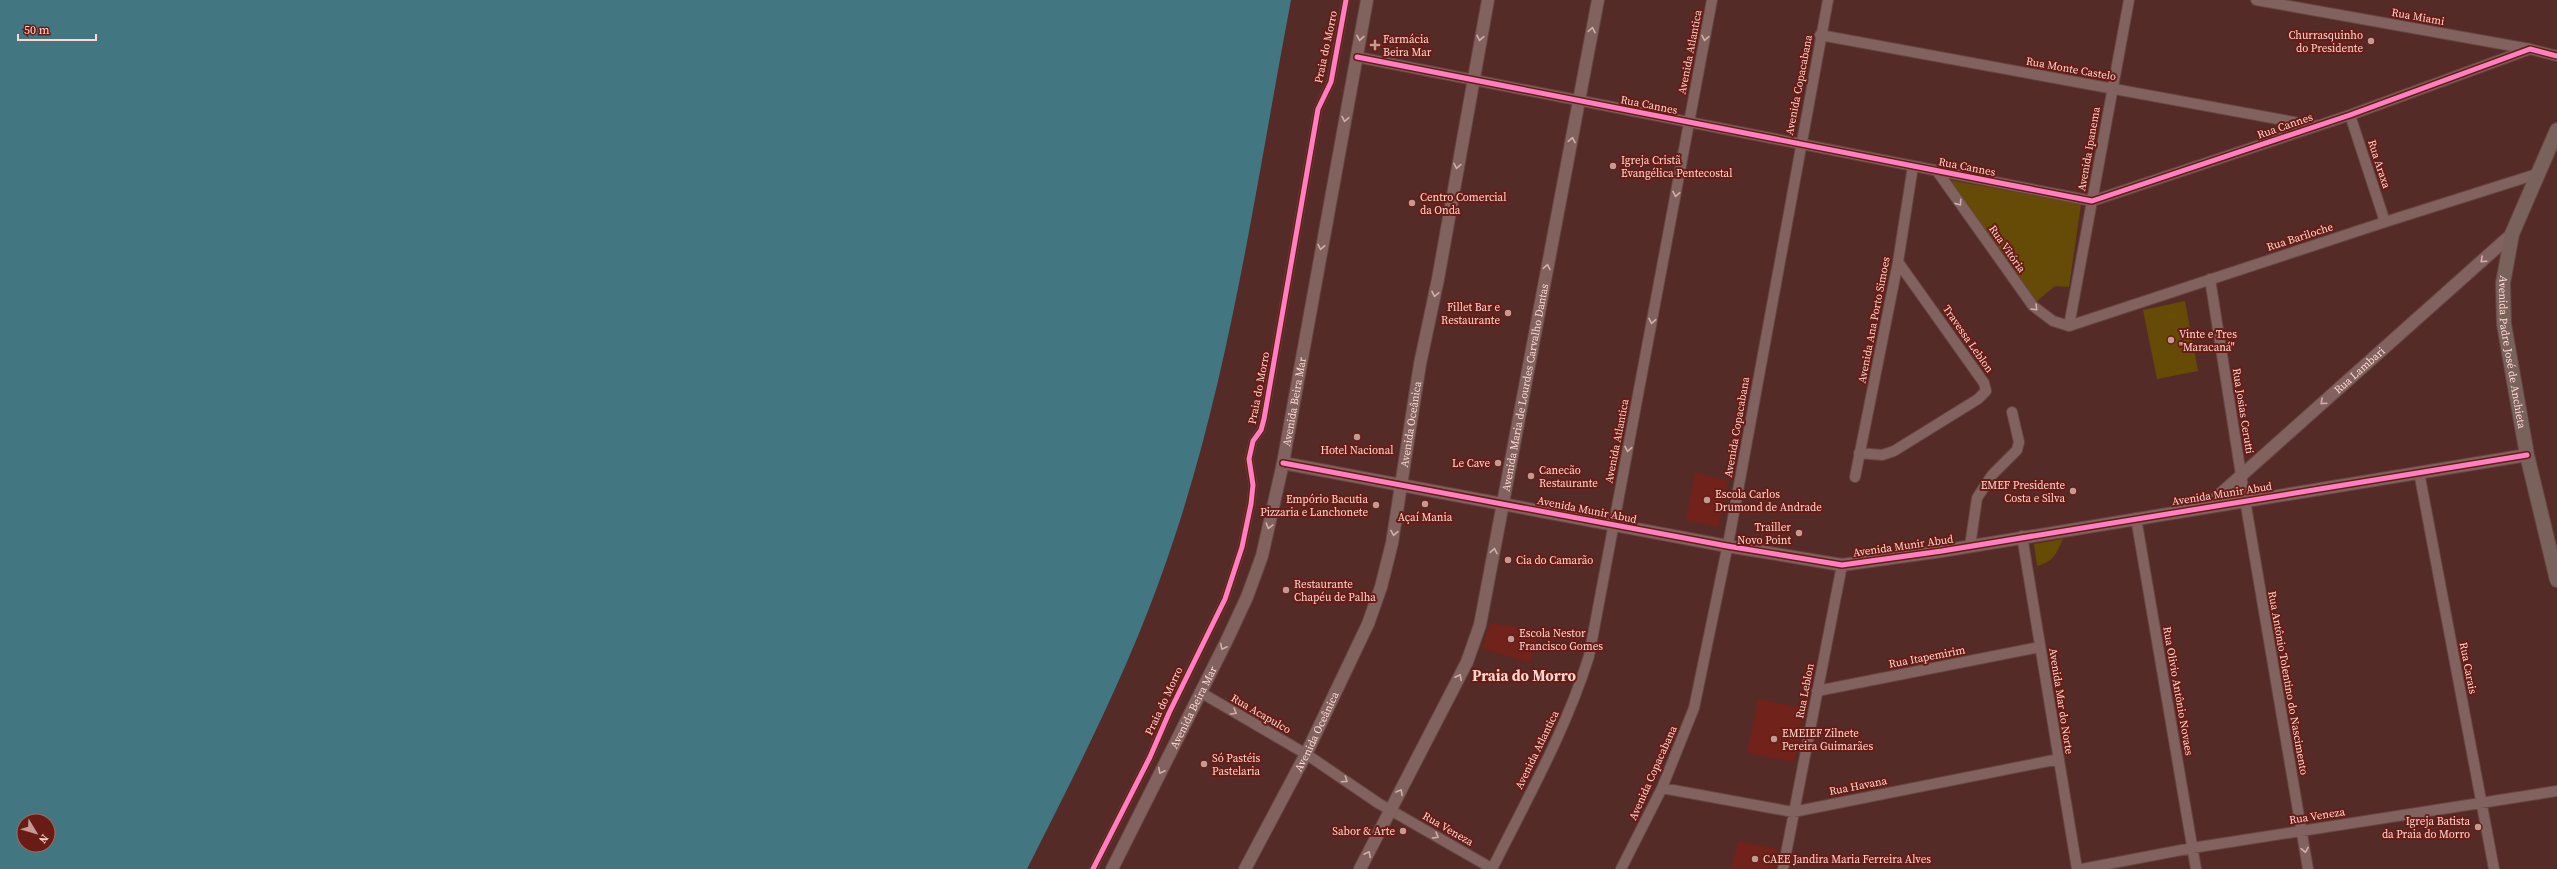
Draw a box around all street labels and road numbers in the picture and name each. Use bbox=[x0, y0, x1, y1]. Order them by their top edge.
street label: Rua Miami bbox=[2390, 5, 2446, 29]
street label: Avenida Atlantica bbox=[1674, 8, 1706, 95]
street label: Praia do Morro bbox=[1311, 9, 1341, 85]
street label: Avenida Copacabana bbox=[1782, 33, 1816, 136]
street label: Rua Monte Castelo bbox=[2025, 54, 2117, 84]
street label: Rua Cannes bbox=[1619, 92, 1679, 118]
street label: Avenida Ipanema bbox=[2074, 105, 2104, 192]
street label: Rua Cannes bbox=[2255, 109, 2315, 143]
street label: Rua Araxa bbox=[2364, 138, 2394, 191]
street label: Rua Cannes bbox=[1937, 154, 1997, 180]
street label: Rua Bariloche bbox=[2265, 219, 2335, 255]
street label: Rua Vitória bbox=[1985, 222, 2029, 276]
street label: Avenida Ana Porto Simoes bbox=[1854, 255, 1894, 385]
street label: Avenida Padre José de Anchieta bbox=[2495, 274, 2530, 430]
street label: Avenida Maria de Lourdes Carvalho Dantas bbox=[1498, 282, 1552, 493]
street label: Travessa Leblon bbox=[1939, 302, 1997, 376]
street label: Rua Lambari bbox=[2331, 343, 2388, 397]
street label: Praia do Morro bbox=[1245, 350, 1273, 426]
street label: Avenida Beira Mar bbox=[1279, 356, 1310, 447]
street label: Rua Josias Cerutti bbox=[2229, 367, 2257, 455]
street label: Avenida Copacabana bbox=[1721, 375, 1753, 478]
street label: Avenida Oceânica bbox=[1396, 380, 1425, 468]
street label: Avenida Atlantica bbox=[1601, 397, 1633, 484]
street label: Avenida Munir Abud bbox=[2171, 479, 2274, 509]
street label: Avenida Munir Abud bbox=[1536, 493, 1639, 527]
street label: Avenida Munir Abud bbox=[1852, 531, 1955, 560]
street label: Rua Antônio Tolentino do Nascimento bbox=[2264, 590, 2312, 776]
street label: Rua Olivio Antônio Novaes bbox=[2159, 625, 2197, 757]
street label: Rua Carais bbox=[2456, 641, 2480, 695]
street label: Rua Itapemirim bbox=[1887, 642, 1967, 672]
street label: Avenida Mar do Norte bbox=[2045, 647, 2077, 755]
street label: Rua Leblon bbox=[1792, 662, 1818, 720]
street label: Avenida Beira Mar bbox=[1166, 663, 1220, 751]
street label: Praia do Morro bbox=[1142, 664, 1186, 738]
street label: Avenida Oceânica bbox=[1291, 689, 1342, 774]
street label: Rua Acapulco bbox=[1228, 691, 1294, 737]
street label: Avenida Atlantica bbox=[1511, 708, 1563, 792]
street label: Avenida Copacabana bbox=[1625, 723, 1681, 823]
street label: Rua Havana bbox=[1828, 773, 1889, 799]
street label: Rua Veneza bbox=[2288, 804, 2346, 828]
street label: Rua Veneza bbox=[1420, 808, 1477, 850]

